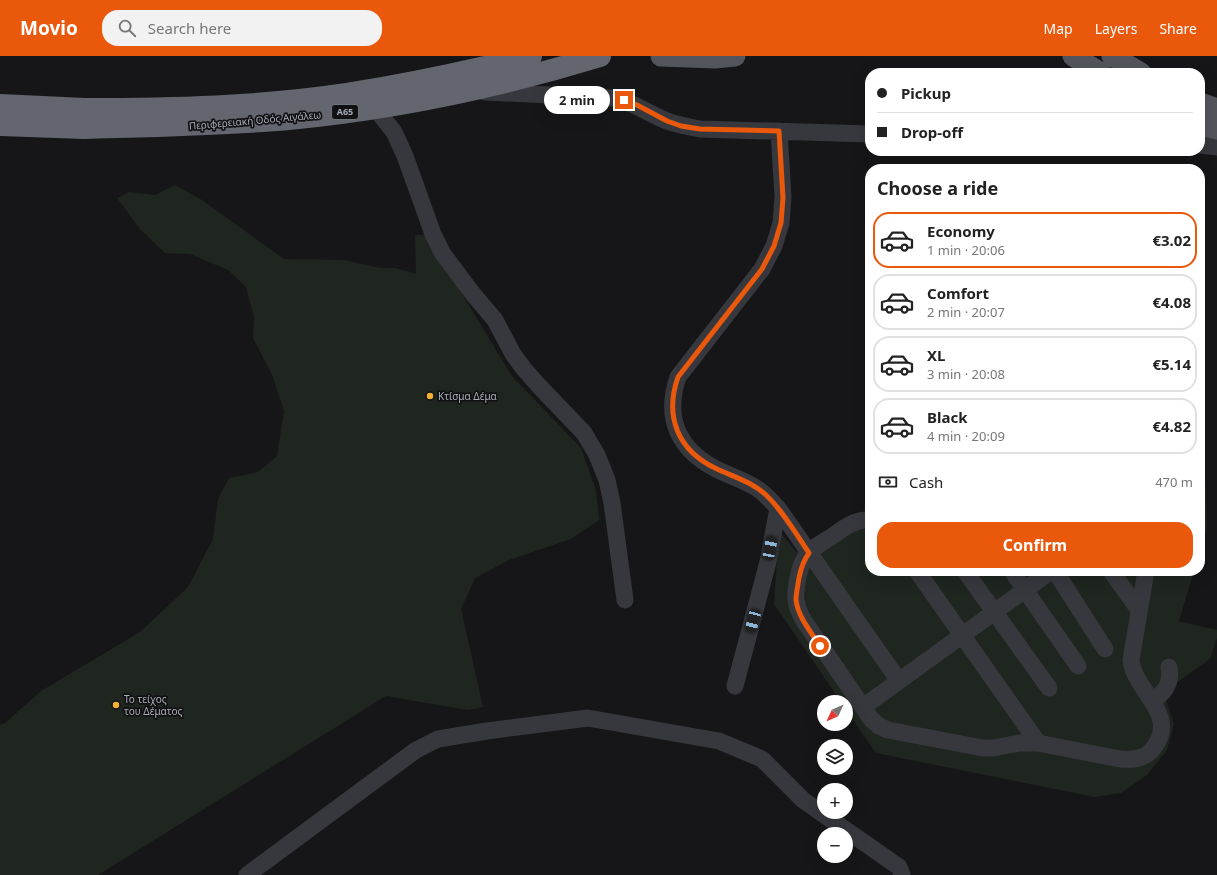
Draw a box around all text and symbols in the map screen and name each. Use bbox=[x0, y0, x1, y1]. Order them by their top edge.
search box bbox=[102, 10, 382, 46]
text: Movio bbox=[20, 15, 78, 41]
icon: search bbox=[116, 17, 138, 39]
text: Search here bbox=[148, 18, 231, 38]
text: Map bbox=[1044, 19, 1073, 38]
text: Layers bbox=[1095, 19, 1137, 38]
text: Share bbox=[1159, 19, 1197, 38]
text: Pickup bbox=[901, 83, 951, 103]
callout: 2 min bbox=[544, 86, 610, 114]
text: 2 min bbox=[559, 91, 595, 109]
route end bbox=[615, 91, 633, 109]
road number: Α65 bbox=[332, 105, 358, 119]
street label: Περιφερειακή Οδός Αιγάλεω bbox=[188, 107, 322, 133]
text: Drop-off bbox=[901, 122, 963, 142]
text: Choose a ride bbox=[877, 176, 998, 200]
text: Economy bbox=[927, 221, 995, 241]
icon: car bbox=[879, 222, 915, 258]
text: €3.02 bbox=[1152, 230, 1191, 250]
text: 1 min · 20:06 bbox=[927, 241, 1005, 259]
text: Comfort bbox=[927, 283, 989, 303]
icon: car bbox=[879, 284, 915, 320]
text: €4.08 bbox=[1152, 292, 1191, 312]
text: 2 min · 20:07 bbox=[927, 303, 1005, 321]
text: XL bbox=[927, 345, 945, 365]
icon: car bbox=[879, 346, 915, 382]
text: €5.14 bbox=[1152, 354, 1191, 374]
text: 3 min · 20:08 bbox=[927, 365, 1005, 383]
place label: Κτίσμα Δέμα bbox=[438, 389, 498, 403]
marker: Κτίσμα Δέμα bbox=[425, 391, 435, 401]
text: Black bbox=[927, 407, 967, 427]
icon: car bbox=[879, 408, 915, 444]
text: €4.82 bbox=[1152, 416, 1191, 436]
text: 4 min · 20:09 bbox=[927, 427, 1005, 445]
icon: cash bbox=[877, 471, 899, 493]
text: Cash bbox=[909, 472, 943, 492]
text: 470 m bbox=[1155, 473, 1193, 491]
button: Confirm bbox=[877, 522, 1193, 568]
car bbox=[762, 535, 778, 561]
car bbox=[744, 608, 762, 634]
route start bbox=[811, 637, 829, 655]
place label: Το τείχος του Δέματος bbox=[124, 692, 182, 718]
north arrow bbox=[817, 695, 853, 731]
map controls bbox=[817, 695, 853, 863]
marker: Το τείχος του Δέματος bbox=[111, 700, 121, 710]
button: layers bbox=[817, 739, 853, 775]
button: + bbox=[817, 783, 853, 819]
button: − bbox=[817, 827, 853, 863]

